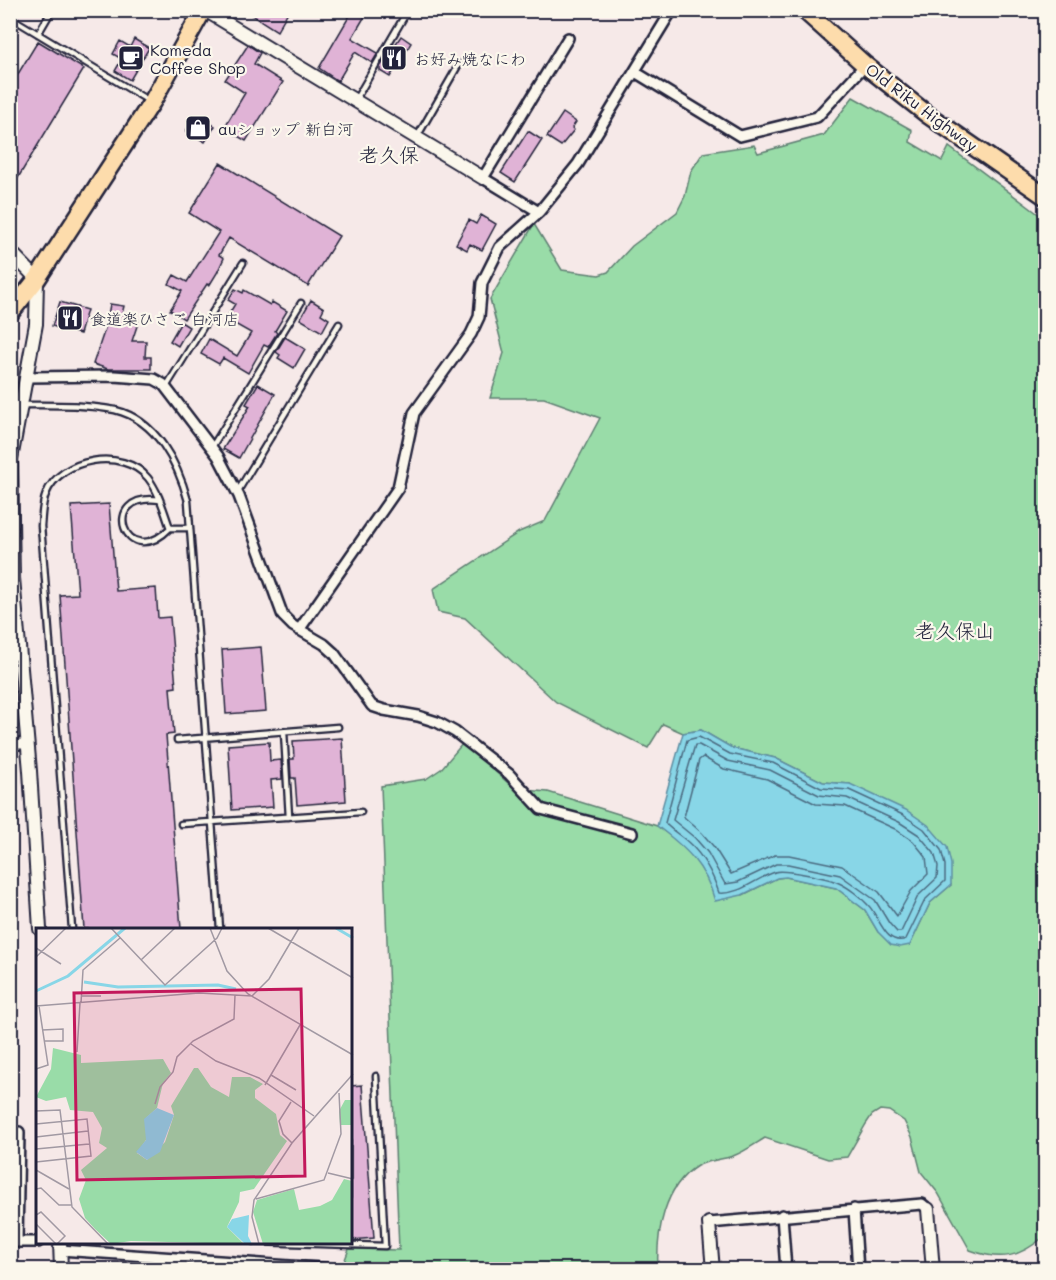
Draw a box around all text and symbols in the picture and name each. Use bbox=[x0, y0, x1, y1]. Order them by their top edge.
place label: Komeda Coffee Shop bbox=[150, 39, 246, 78]
cafe icon: Komeda Coffee Shop bbox=[116, 43, 146, 73]
restaurant icon: お好み焼なにわ bbox=[379, 43, 409, 73]
place label: お好み焼なにわ bbox=[414, 48, 526, 69]
street label: Old Riku Highway bbox=[862, 58, 982, 156]
shop icon: auショップ 新白河 bbox=[183, 113, 213, 143]
place label: auショップ 新白河 bbox=[218, 118, 353, 139]
district label: 老久保 bbox=[359, 141, 419, 167]
restaurant icon: 食道楽ひさご 白河店 bbox=[55, 303, 85, 333]
place label: 食道楽ひさご 白河店 bbox=[90, 308, 239, 329]
district label: 老久保山 bbox=[915, 617, 995, 643]
inset map bbox=[36, 928, 352, 1244]

